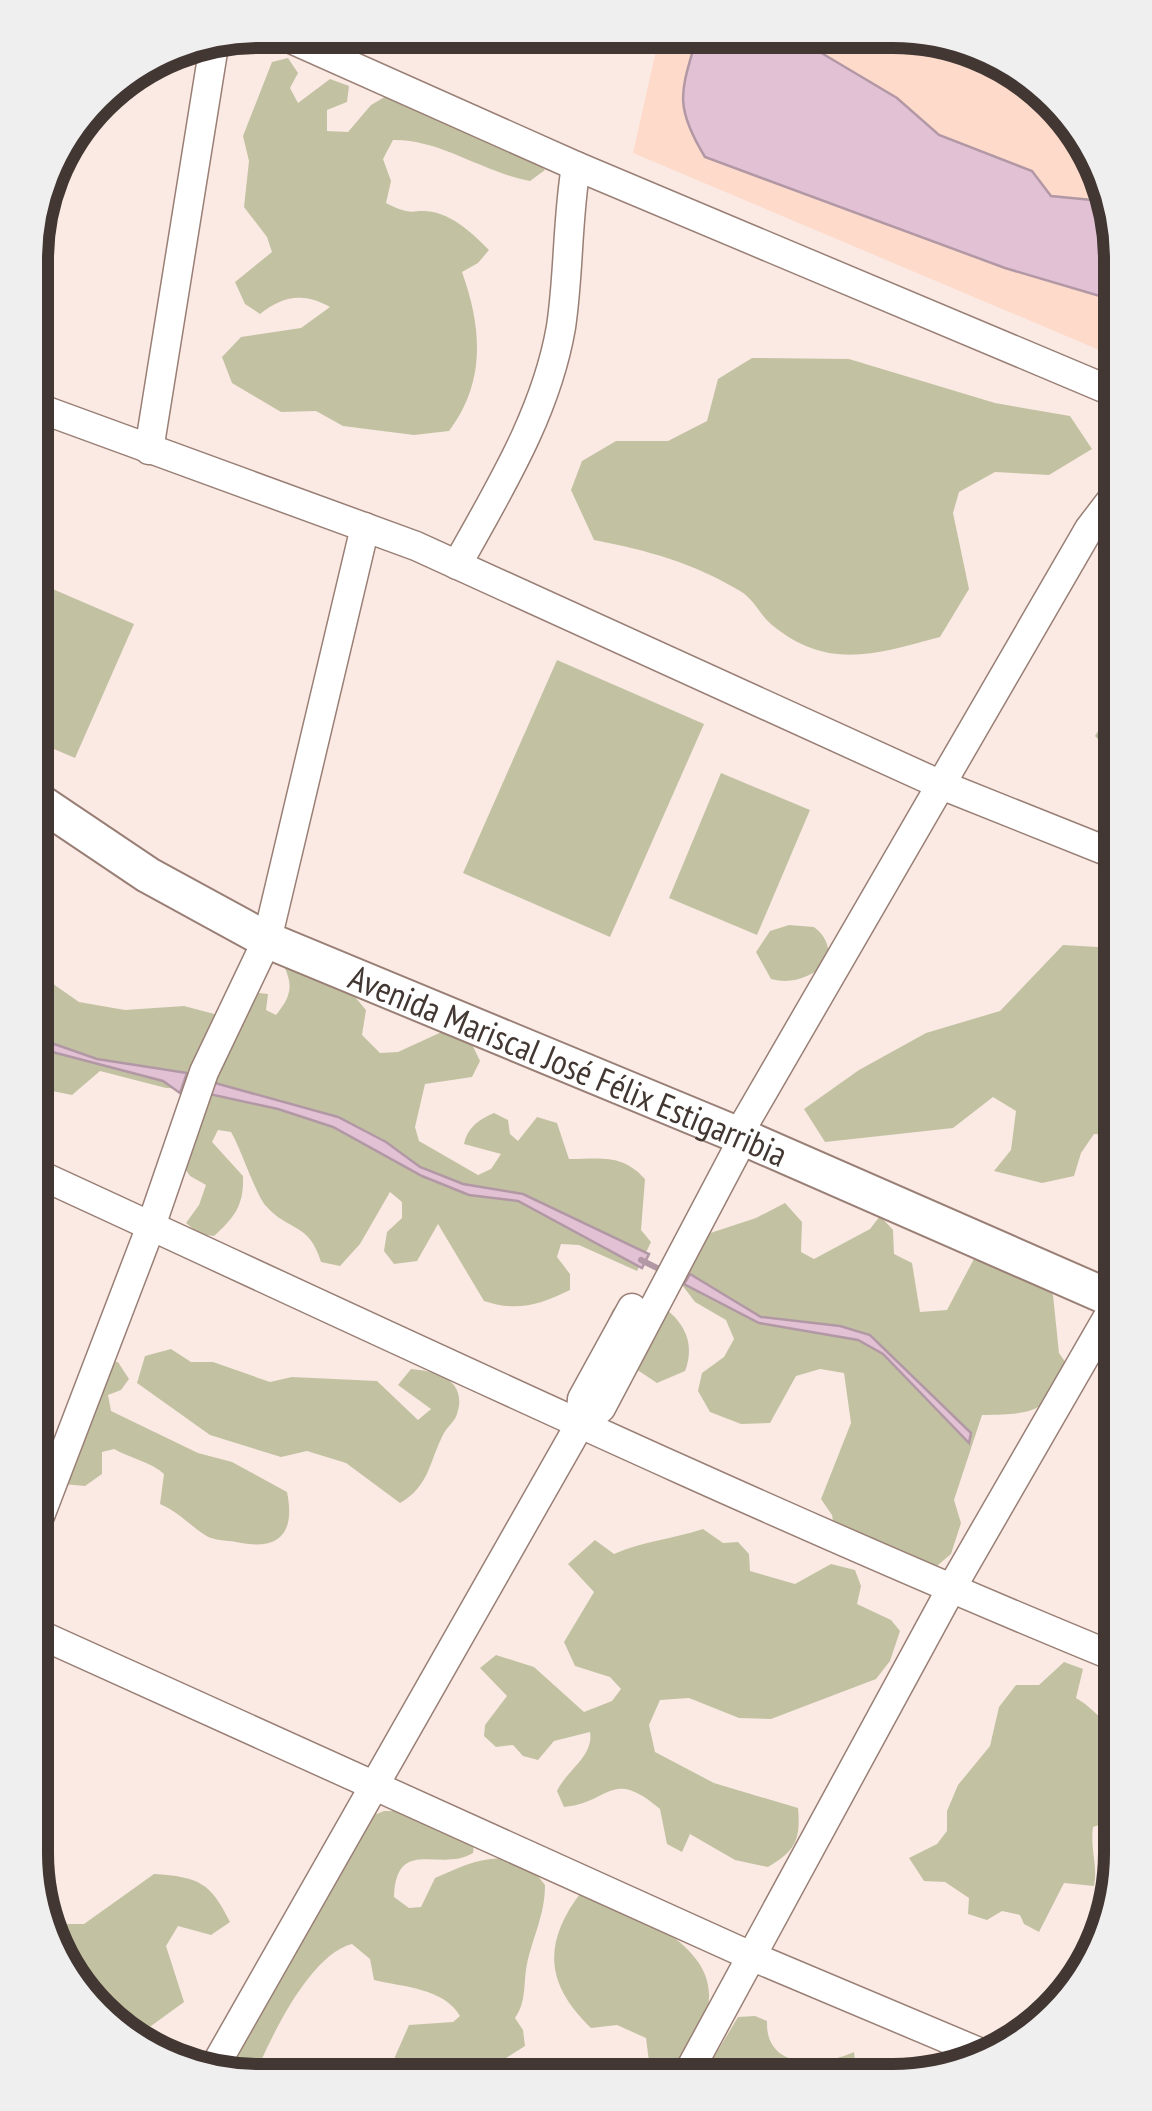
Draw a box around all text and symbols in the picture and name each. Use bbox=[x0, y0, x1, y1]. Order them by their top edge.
street label: Avenida Mariscal José Félix Estigarribia bbox=[342, 954, 795, 1177]

